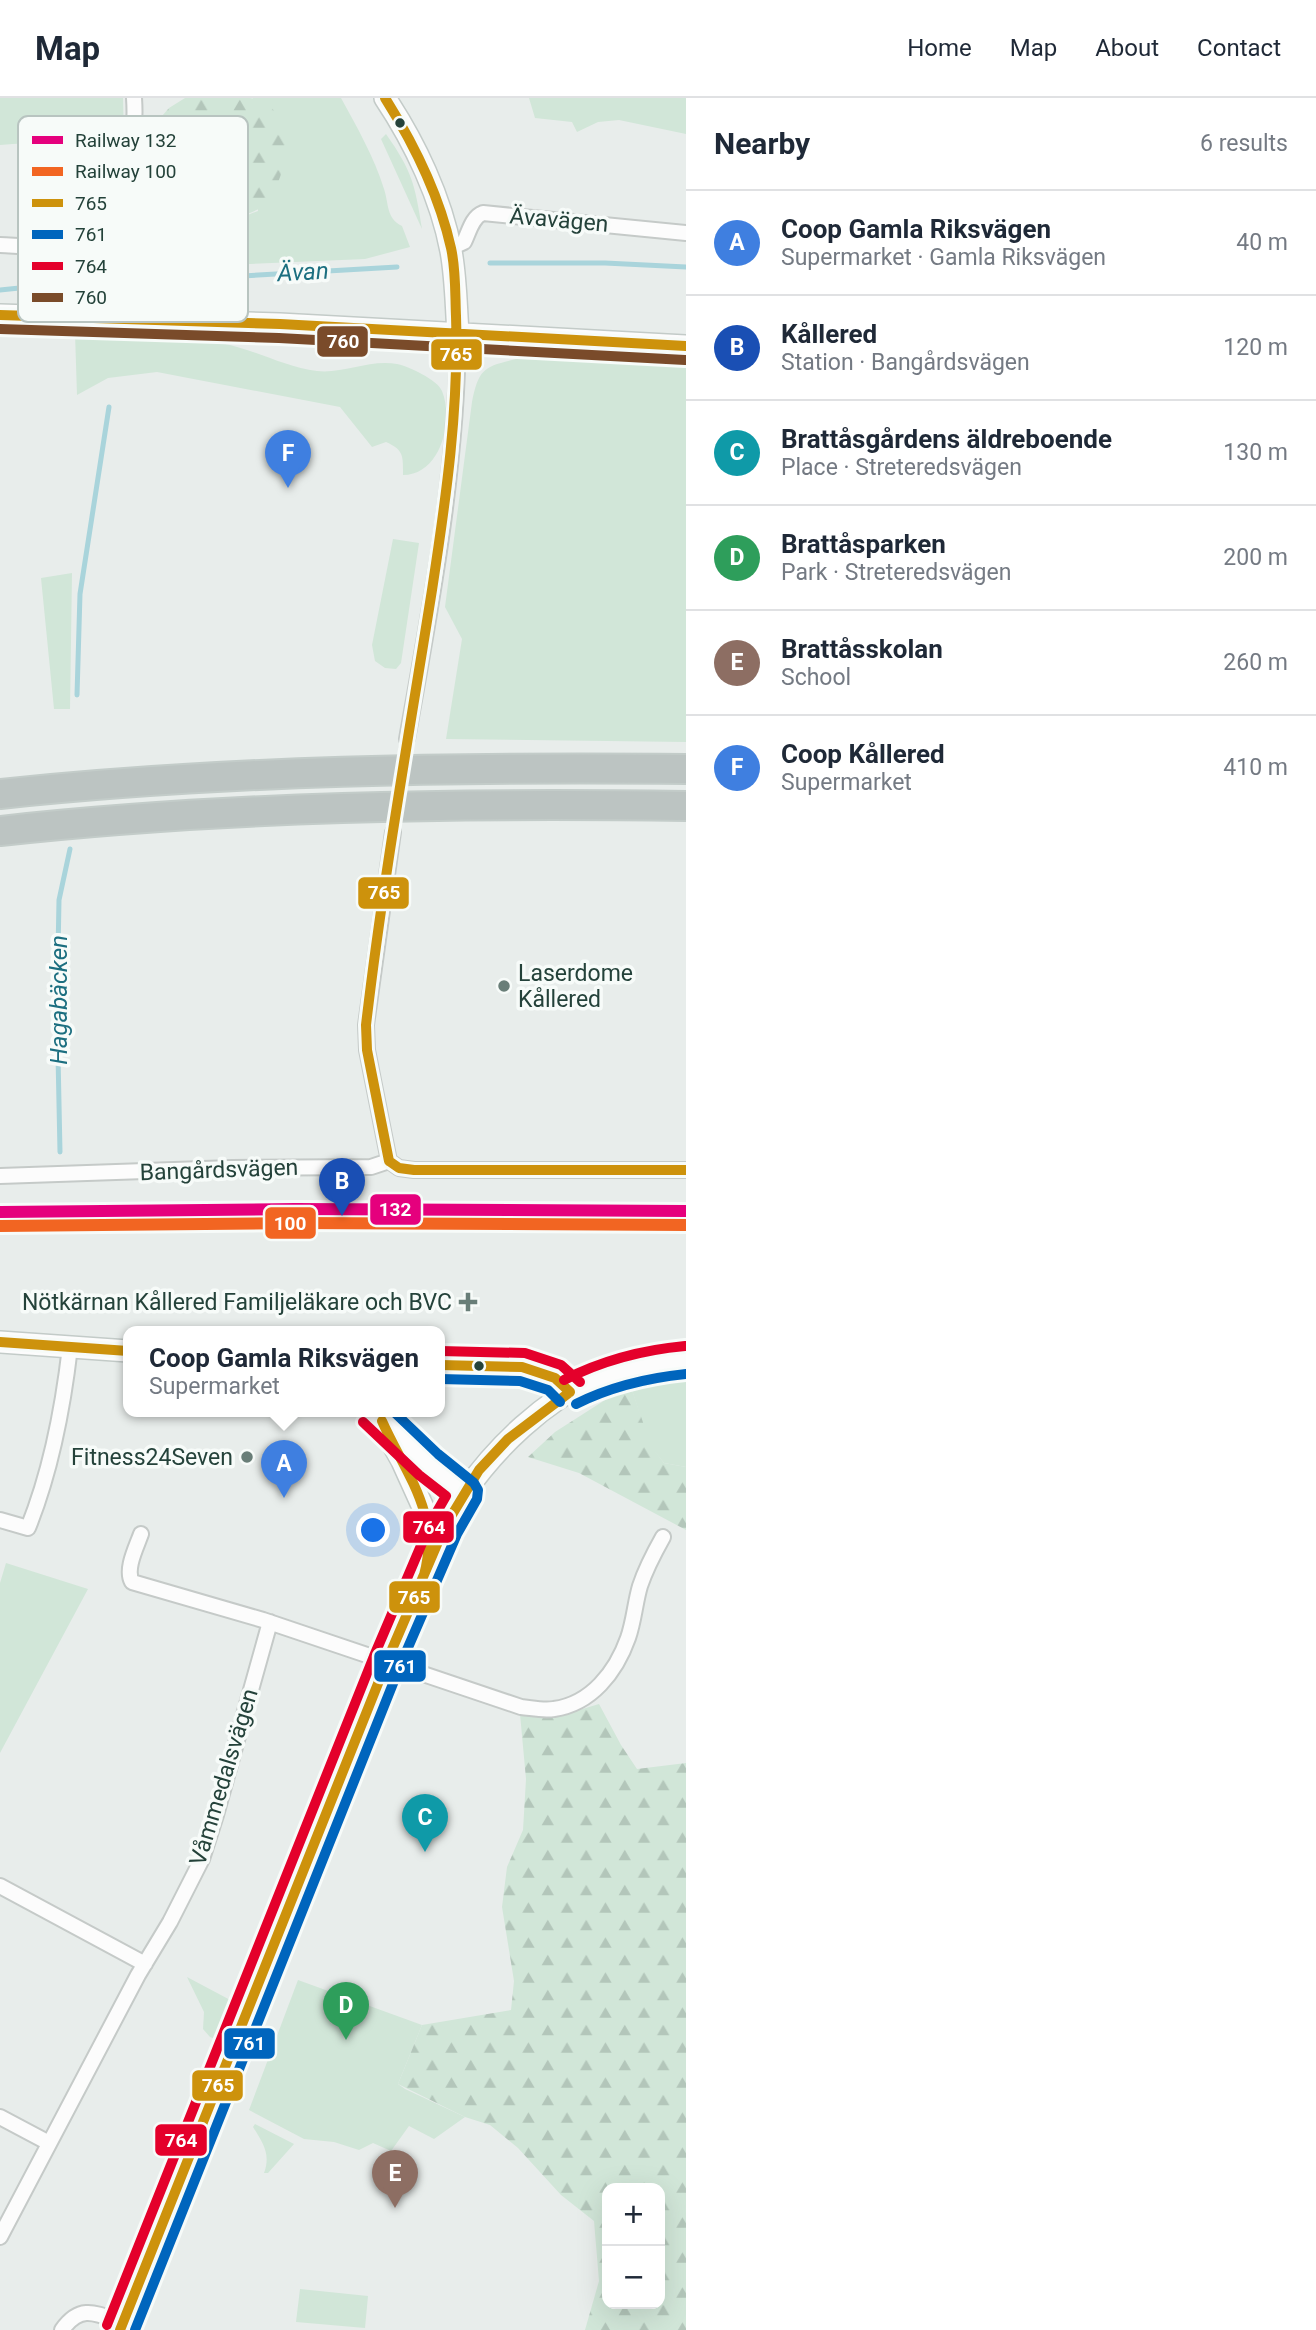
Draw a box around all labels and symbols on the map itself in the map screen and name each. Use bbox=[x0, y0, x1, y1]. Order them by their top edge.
legend bbox=[18, 116, 248, 322]
unlabelled marker bbox=[393, 116, 407, 130]
text: Railway 132 bbox=[75, 129, 177, 152]
text: Railway 100 bbox=[75, 160, 177, 183]
text: 765 bbox=[75, 192, 107, 215]
street label: Ävavägen bbox=[508, 202, 610, 238]
text: 761 bbox=[75, 223, 107, 246]
text: 764 bbox=[75, 255, 107, 278]
water label: Ävan bbox=[276, 257, 329, 287]
text: 760 bbox=[75, 286, 107, 309]
line badge: 760 bbox=[316, 325, 369, 358]
text: 760 bbox=[327, 330, 359, 353]
line badge: 765 bbox=[430, 338, 483, 371]
text: 765 bbox=[440, 343, 472, 366]
pin: F bbox=[265, 430, 311, 488]
line badge: 765 bbox=[357, 876, 410, 910]
text: 765 bbox=[368, 881, 400, 904]
water label: Hagabäcken bbox=[45, 935, 73, 1065]
place label: Laserdome Kållered bbox=[518, 960, 633, 1013]
marker: Laserdome Kållered bbox=[496, 978, 512, 994]
street label: Bangårdsvägen bbox=[139, 1154, 299, 1186]
pin: B bbox=[319, 1158, 365, 1216]
line badge: 132 bbox=[369, 1193, 422, 1226]
text: 132 bbox=[379, 1198, 411, 1221]
line badge: 100 bbox=[264, 1206, 317, 1240]
text: 100 bbox=[274, 1212, 306, 1235]
place label: Nötkärnan Kållered Familjeläkare och BVC bbox=[22, 1289, 452, 1316]
marker: Nötkärnan Kållered Familjeläkare och BVC bbox=[458, 1292, 478, 1312]
unlabelled marker bbox=[472, 1359, 486, 1373]
pin: A bbox=[261, 1440, 307, 1498]
place label: Fitness24Seven bbox=[71, 1444, 233, 1471]
marker: Fitness24Seven bbox=[239, 1449, 255, 1465]
line badge: 764 bbox=[402, 1510, 455, 1544]
your location bbox=[356, 1513, 390, 1547]
text: 764 bbox=[413, 1516, 445, 1539]
line badge: 765 bbox=[388, 1580, 441, 1614]
text: 765 bbox=[398, 1586, 430, 1609]
line badge: 761 bbox=[373, 1649, 427, 1683]
text: 761 bbox=[384, 1655, 416, 1678]
street label: Våmmedalsvägen bbox=[184, 1685, 264, 1869]
pin: C bbox=[402, 1794, 448, 1852]
pin: D bbox=[323, 1982, 369, 2040]
line badge: 761 bbox=[223, 2027, 276, 2060]
text: 761 bbox=[233, 2032, 265, 2055]
line badge: 765 bbox=[191, 2069, 244, 2102]
text: 765 bbox=[202, 2074, 234, 2097]
line badge: 764 bbox=[154, 2123, 208, 2157]
text: 764 bbox=[165, 2129, 197, 2152]
pin: E bbox=[372, 2150, 418, 2208]

